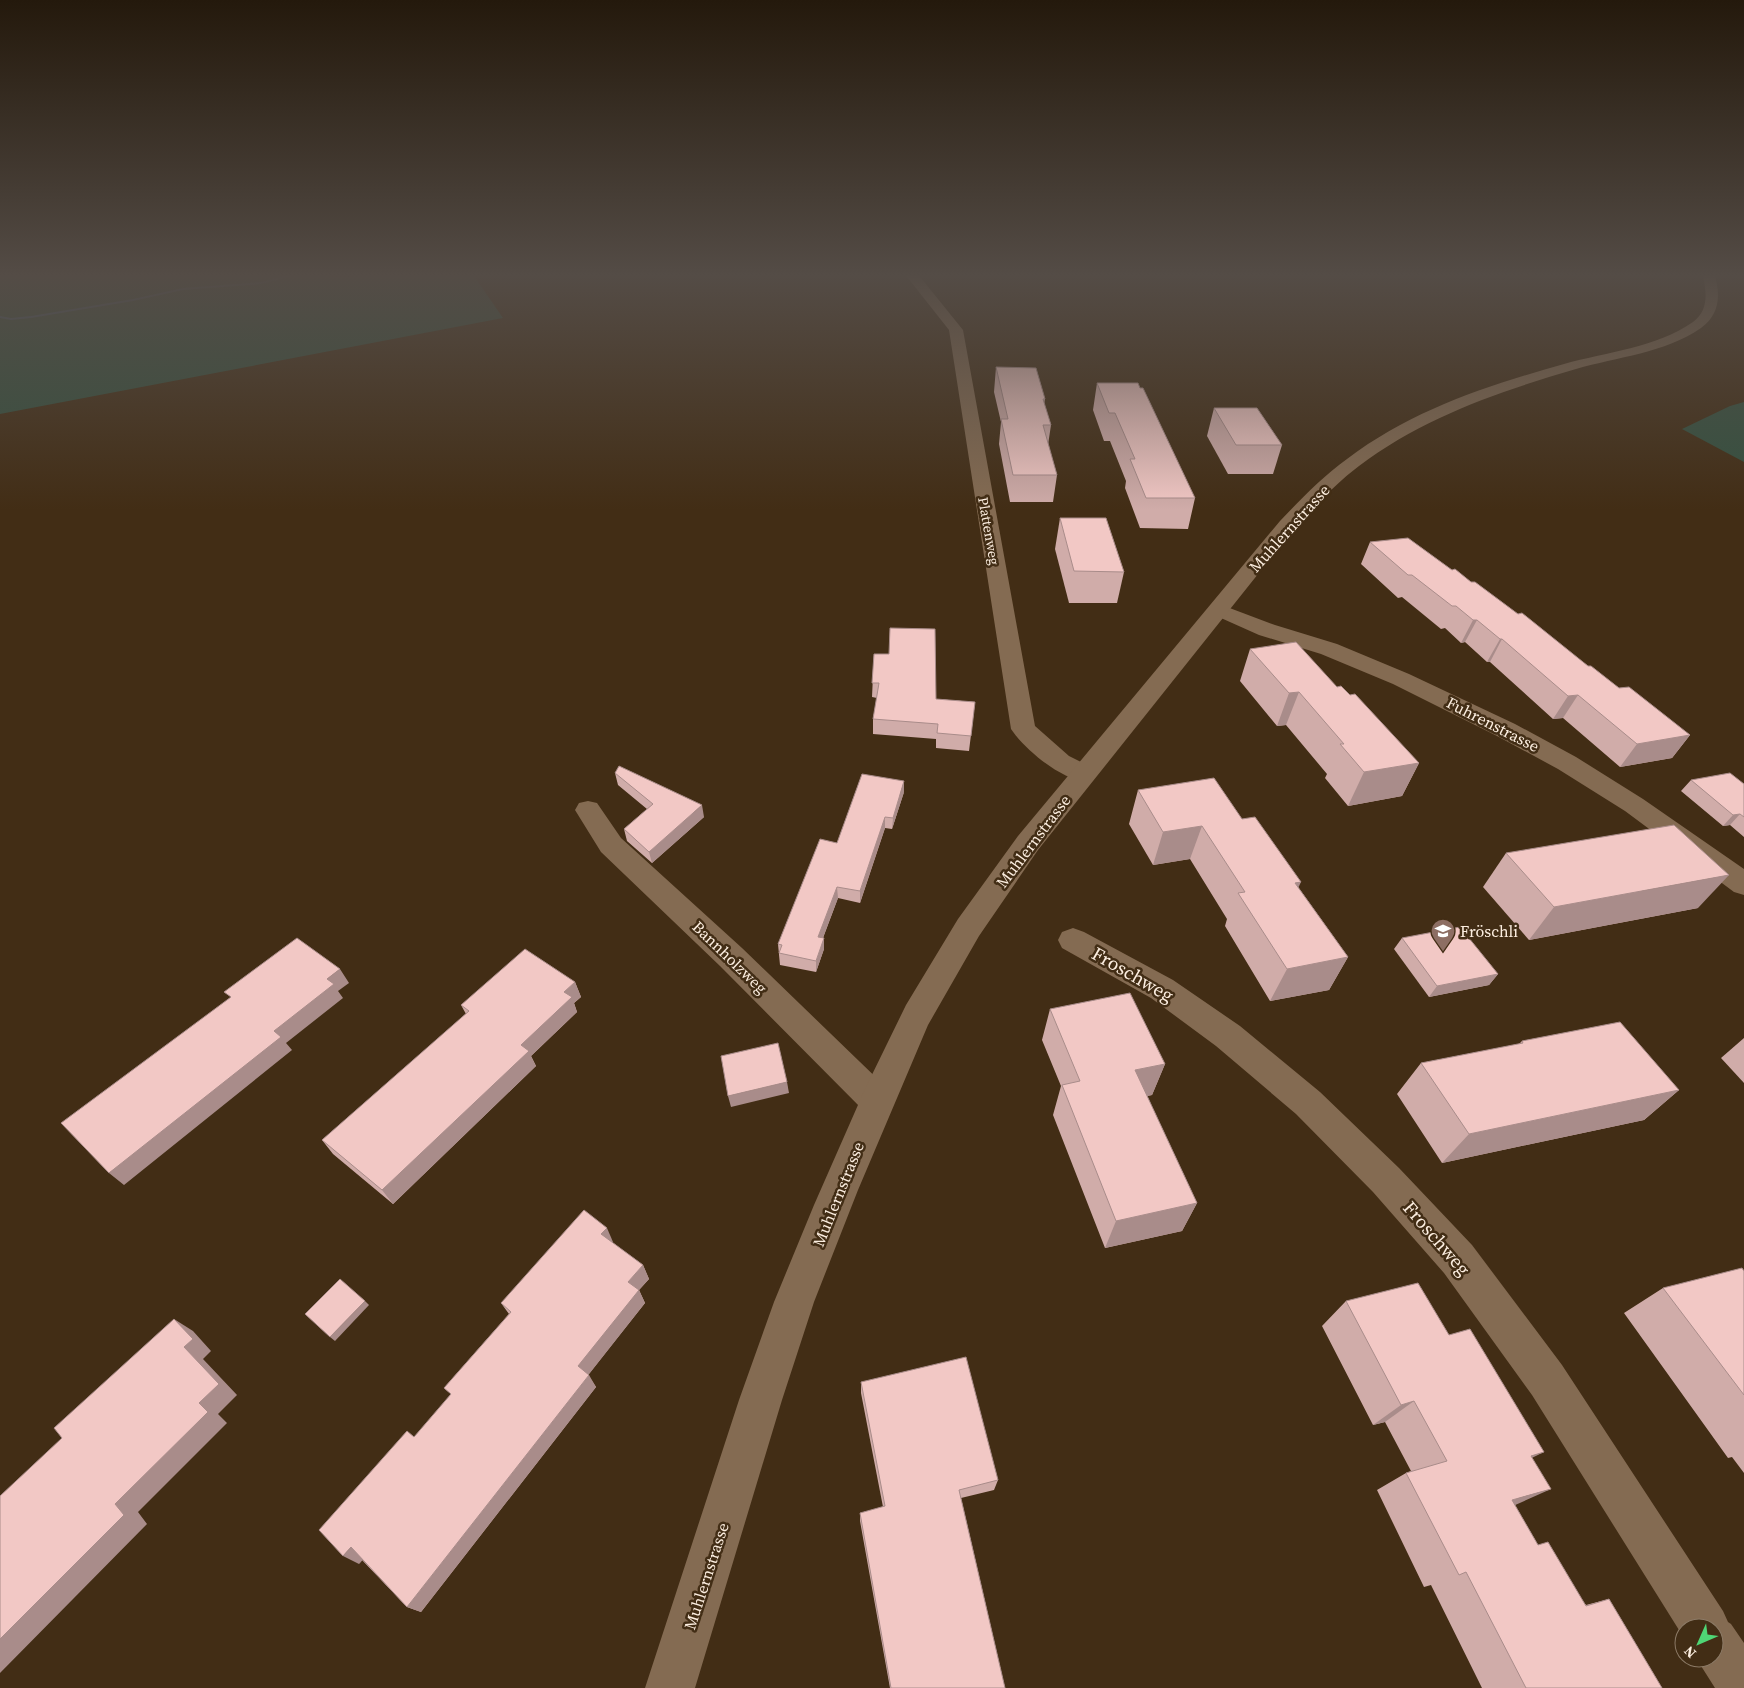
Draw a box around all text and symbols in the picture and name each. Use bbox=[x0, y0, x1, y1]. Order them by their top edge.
street label: Muhlernstrasse bbox=[1244, 479, 1334, 577]
street label: Plattenweg bbox=[973, 495, 1005, 567]
street label: Fuhrenstrasse bbox=[1443, 691, 1543, 757]
street label: Muhlernstrasse bbox=[991, 790, 1075, 892]
street label: Bannholzweg bbox=[688, 916, 772, 998]
school or university icon: Fröschli bbox=[1430, 918, 1456, 952]
place label: Fröschli bbox=[1460, 920, 1518, 942]
street label: Froschweg bbox=[1087, 940, 1179, 1008]
street label: Muhlernstrasse bbox=[807, 1138, 869, 1250]
street label: Froschweg bbox=[1397, 1195, 1477, 1281]
street label: Muhlernstrasse bbox=[678, 1520, 734, 1632]
north arrow bbox=[1674, 1618, 1724, 1668]
text: N bbox=[1679, 1642, 1700, 1663]

